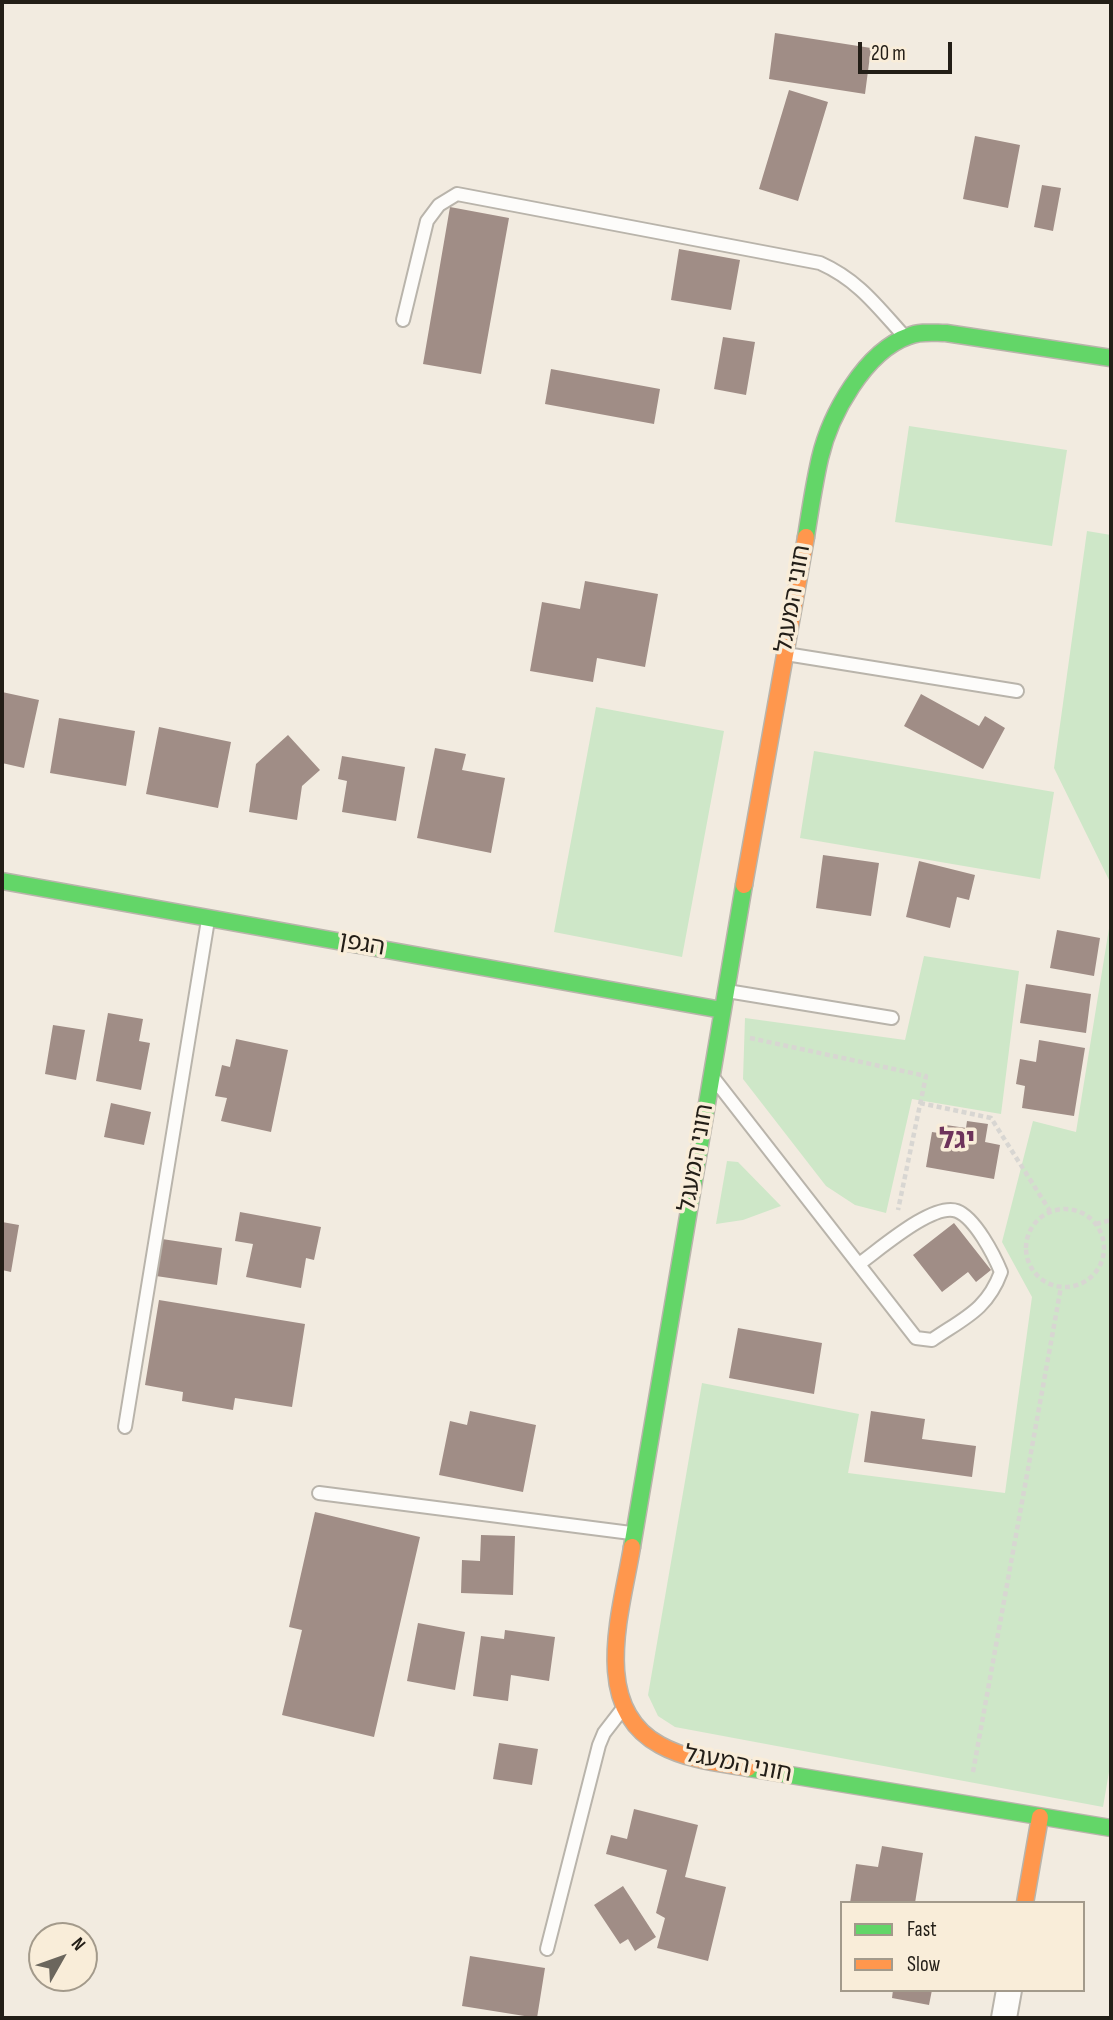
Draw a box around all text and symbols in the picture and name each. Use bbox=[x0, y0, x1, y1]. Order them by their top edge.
scale bar bbox=[861, 28, 956, 72]
text: 20 m bbox=[871, 41, 906, 66]
street label: חוני המעגל bbox=[770, 543, 818, 655]
street label: הגפן bbox=[337, 927, 387, 963]
street label: חוני המעגל bbox=[673, 1102, 721, 1214]
district label: יגל bbox=[939, 1124, 975, 1158]
street label: חוני המעגל bbox=[682, 1740, 794, 1790]
legend bbox=[840, 1901, 1085, 1992]
text: Fast bbox=[907, 1917, 937, 1942]
north arrow bbox=[28, 1922, 98, 1992]
text: N bbox=[66, 1933, 90, 1956]
text: Slow bbox=[907, 1952, 940, 1977]

